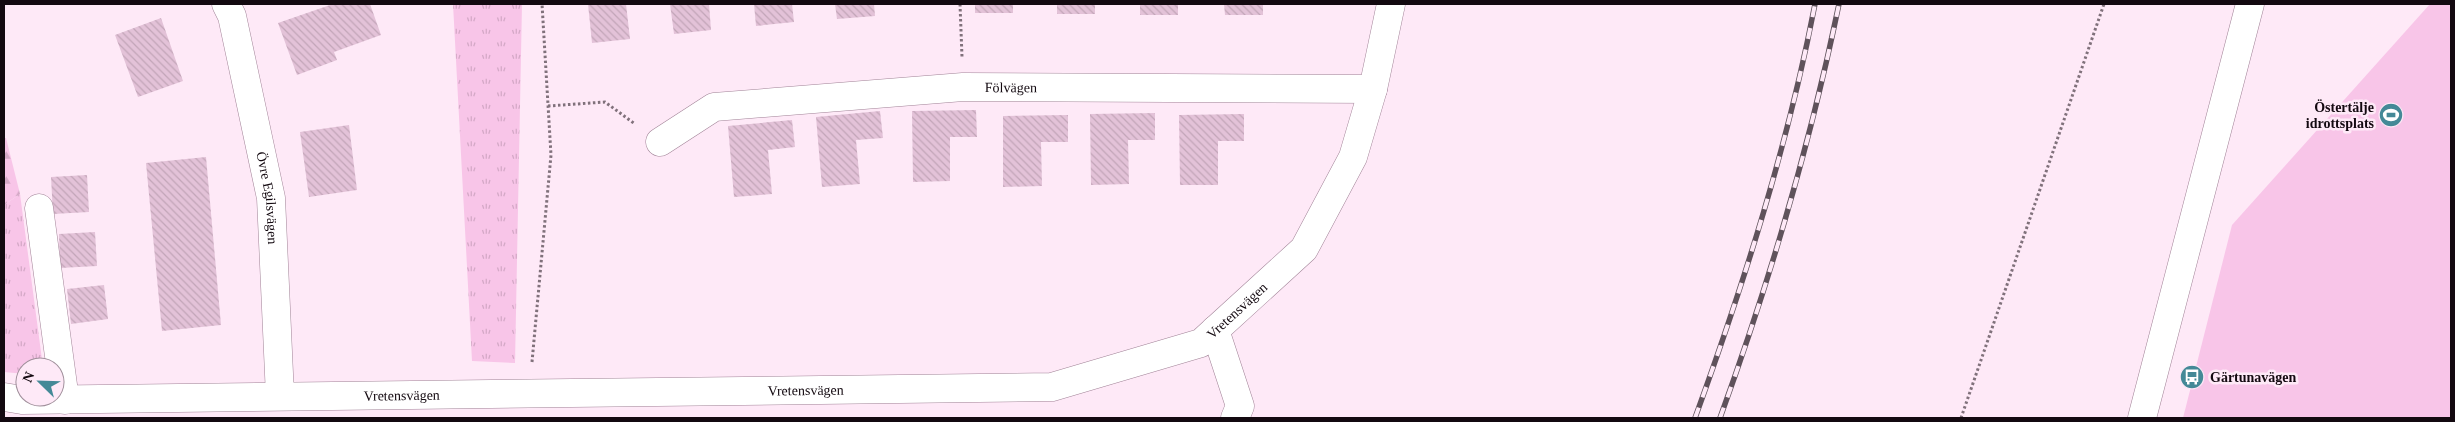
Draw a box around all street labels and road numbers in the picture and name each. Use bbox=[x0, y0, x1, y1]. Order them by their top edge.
street label: Fölvägen bbox=[985, 80, 1037, 95]
street label: Övre Egilsvägen bbox=[254, 150, 281, 245]
street label: Vretensvägen bbox=[1203, 279, 1270, 342]
street label: Vretensvägen bbox=[768, 382, 844, 398]
street label: Vretensvägen bbox=[364, 387, 440, 403]

